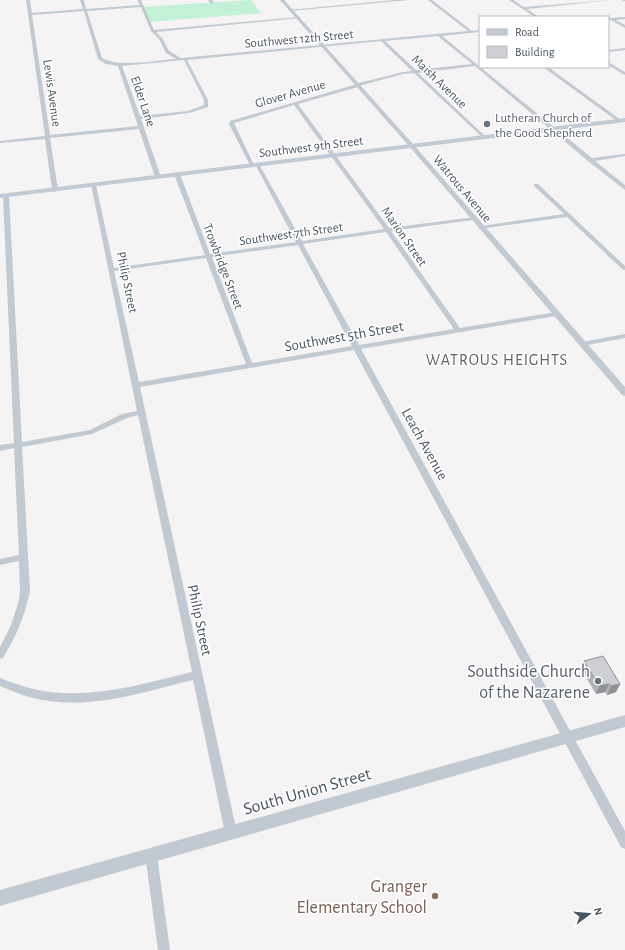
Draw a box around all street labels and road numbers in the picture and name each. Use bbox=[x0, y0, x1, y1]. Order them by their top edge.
street label: Southwest 12th Street bbox=[244, 28, 354, 51]
street label: Maish Avenue bbox=[409, 53, 469, 111]
street label: Lewis Avenue bbox=[40, 59, 63, 128]
street label: Elder Lane bbox=[128, 75, 157, 128]
street label: Glover Avenue bbox=[254, 78, 327, 111]
street label: Southwest 9th Street bbox=[258, 135, 364, 160]
street label: Watrous Avenue bbox=[430, 153, 494, 225]
street label: Marion Street bbox=[379, 205, 429, 269]
street label: Southwest 7th Street bbox=[239, 221, 344, 248]
street label: Trowbridge Street bbox=[200, 222, 245, 311]
street label: Philip Street bbox=[114, 250, 139, 314]
street label: Southwest 5th Street bbox=[284, 319, 405, 354]
street label: Leach Avenue bbox=[399, 406, 450, 483]
street label: Philip Street bbox=[185, 583, 214, 657]
street label: South Union Street bbox=[241, 765, 373, 819]

